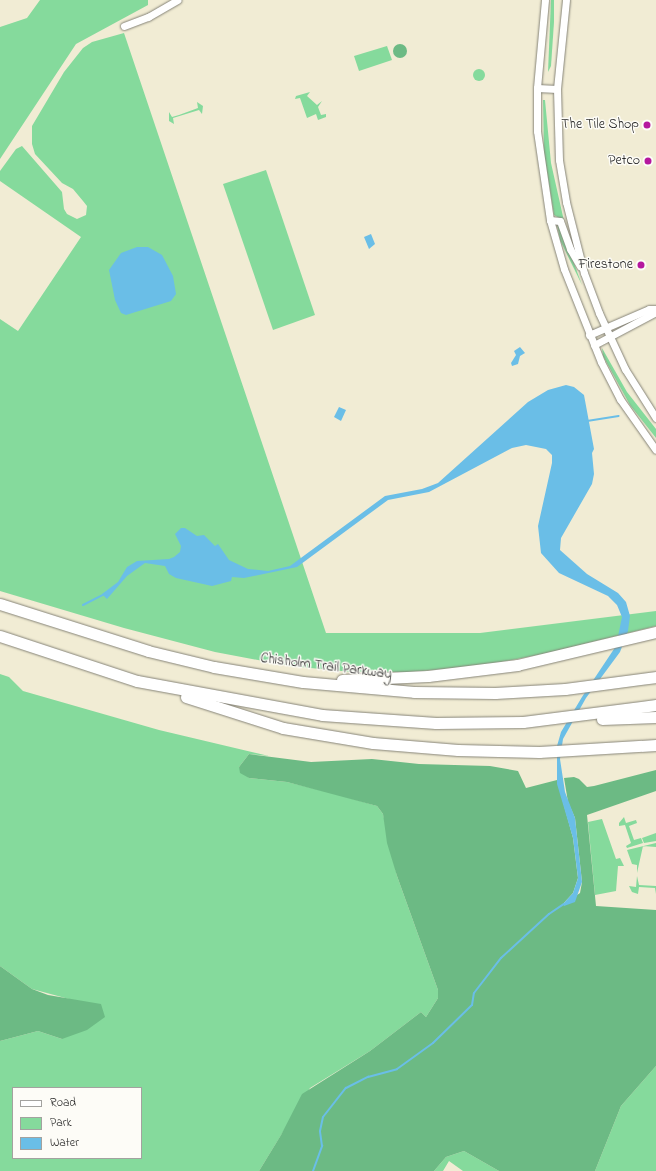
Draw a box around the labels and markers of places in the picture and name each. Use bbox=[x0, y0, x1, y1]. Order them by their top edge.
place label: The Tile Shop bbox=[561, 117, 639, 133]
marker: The Tile Shop bbox=[642, 120, 652, 130]
place label: Petco bbox=[608, 153, 640, 169]
marker: Petco bbox=[643, 156, 653, 166]
place label: Firestone bbox=[579, 257, 633, 273]
marker: Firestone bbox=[636, 260, 646, 270]

